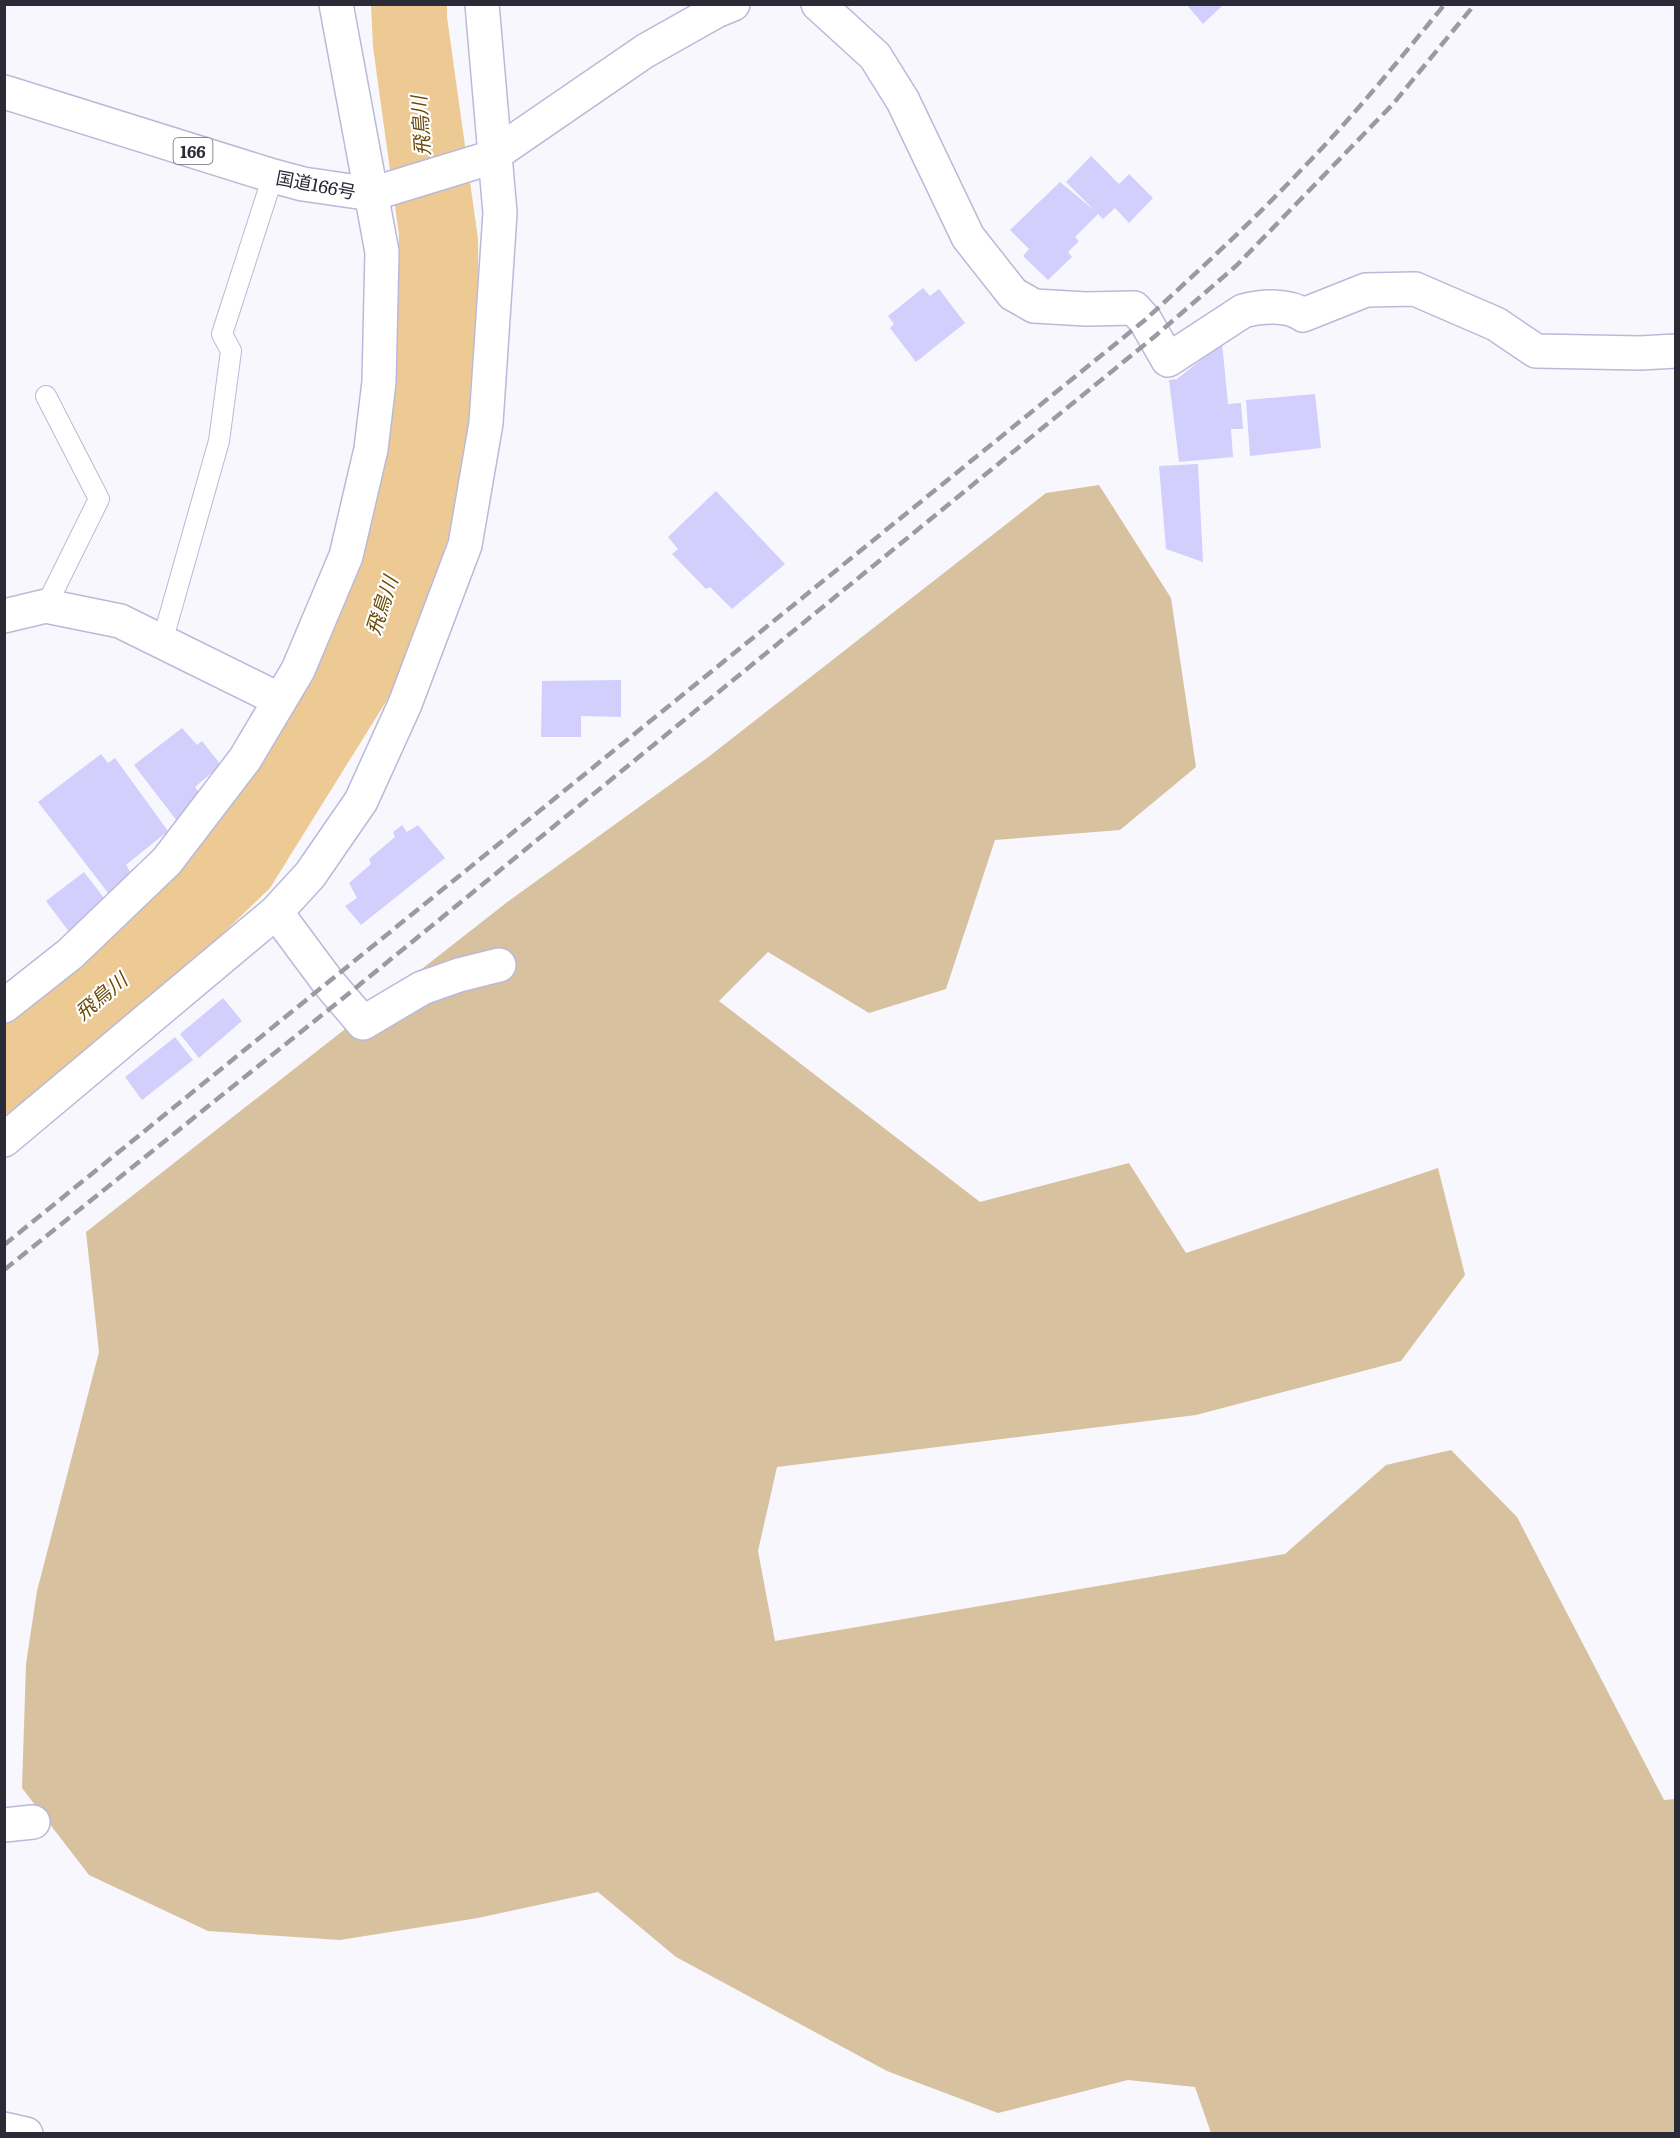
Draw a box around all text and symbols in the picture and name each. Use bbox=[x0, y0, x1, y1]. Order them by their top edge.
water label: 飛鳥川 bbox=[402, 93, 436, 157]
road number: 166 bbox=[174, 138, 212, 164]
street label: 国道166号 bbox=[274, 163, 358, 205]
water label: 飛鳥川 bbox=[356, 570, 404, 638]
water label: 飛鳥川 bbox=[67, 963, 134, 1026]

